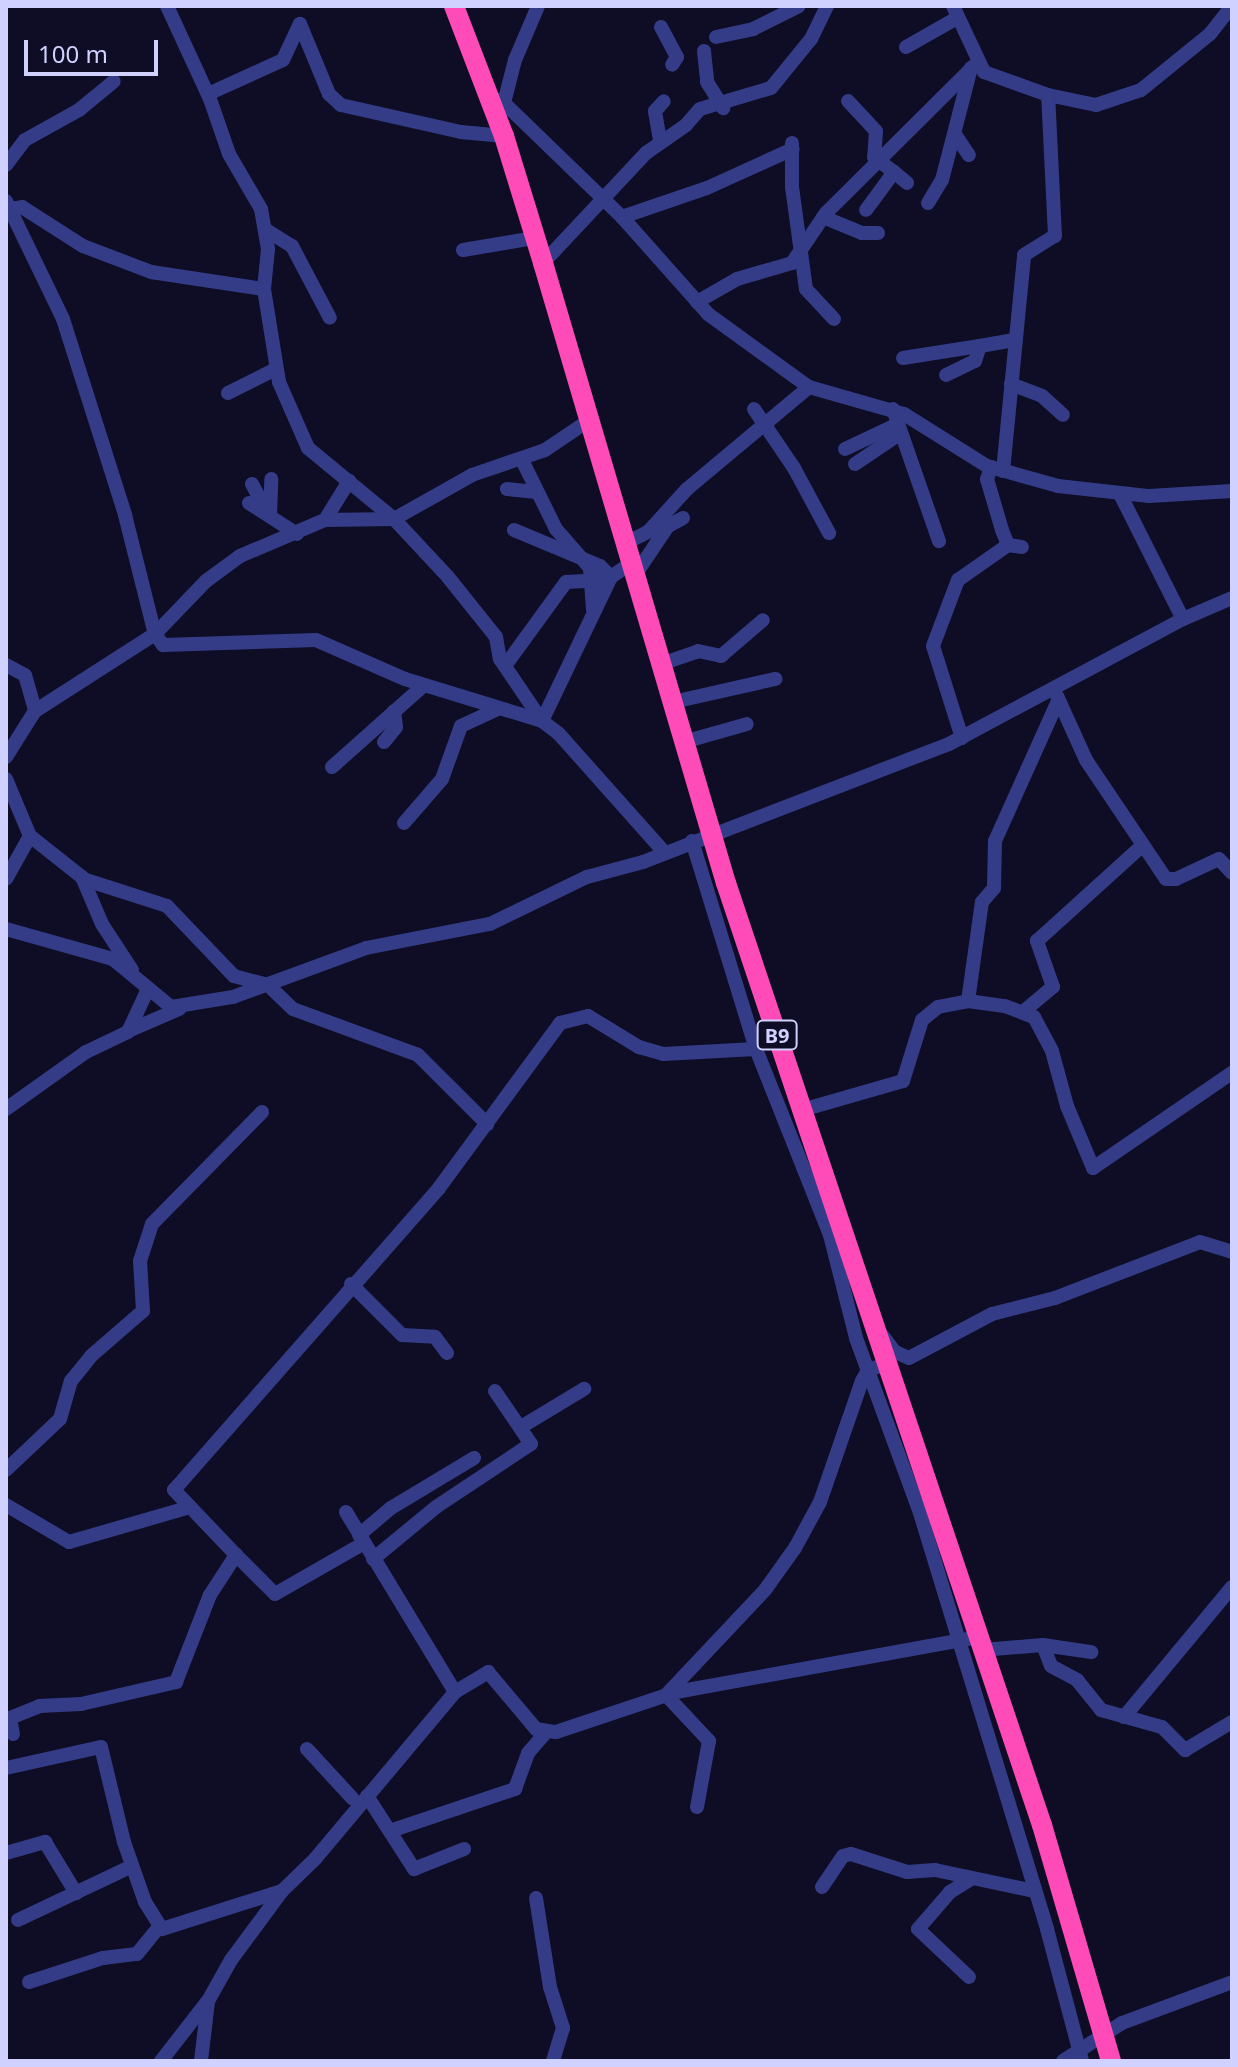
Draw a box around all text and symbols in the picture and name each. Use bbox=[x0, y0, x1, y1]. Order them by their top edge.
scale bar bbox=[28, 24, 162, 74]
text: 100 m bbox=[38, 37, 108, 70]
road number: B9 bbox=[755, 1019, 799, 1051]

